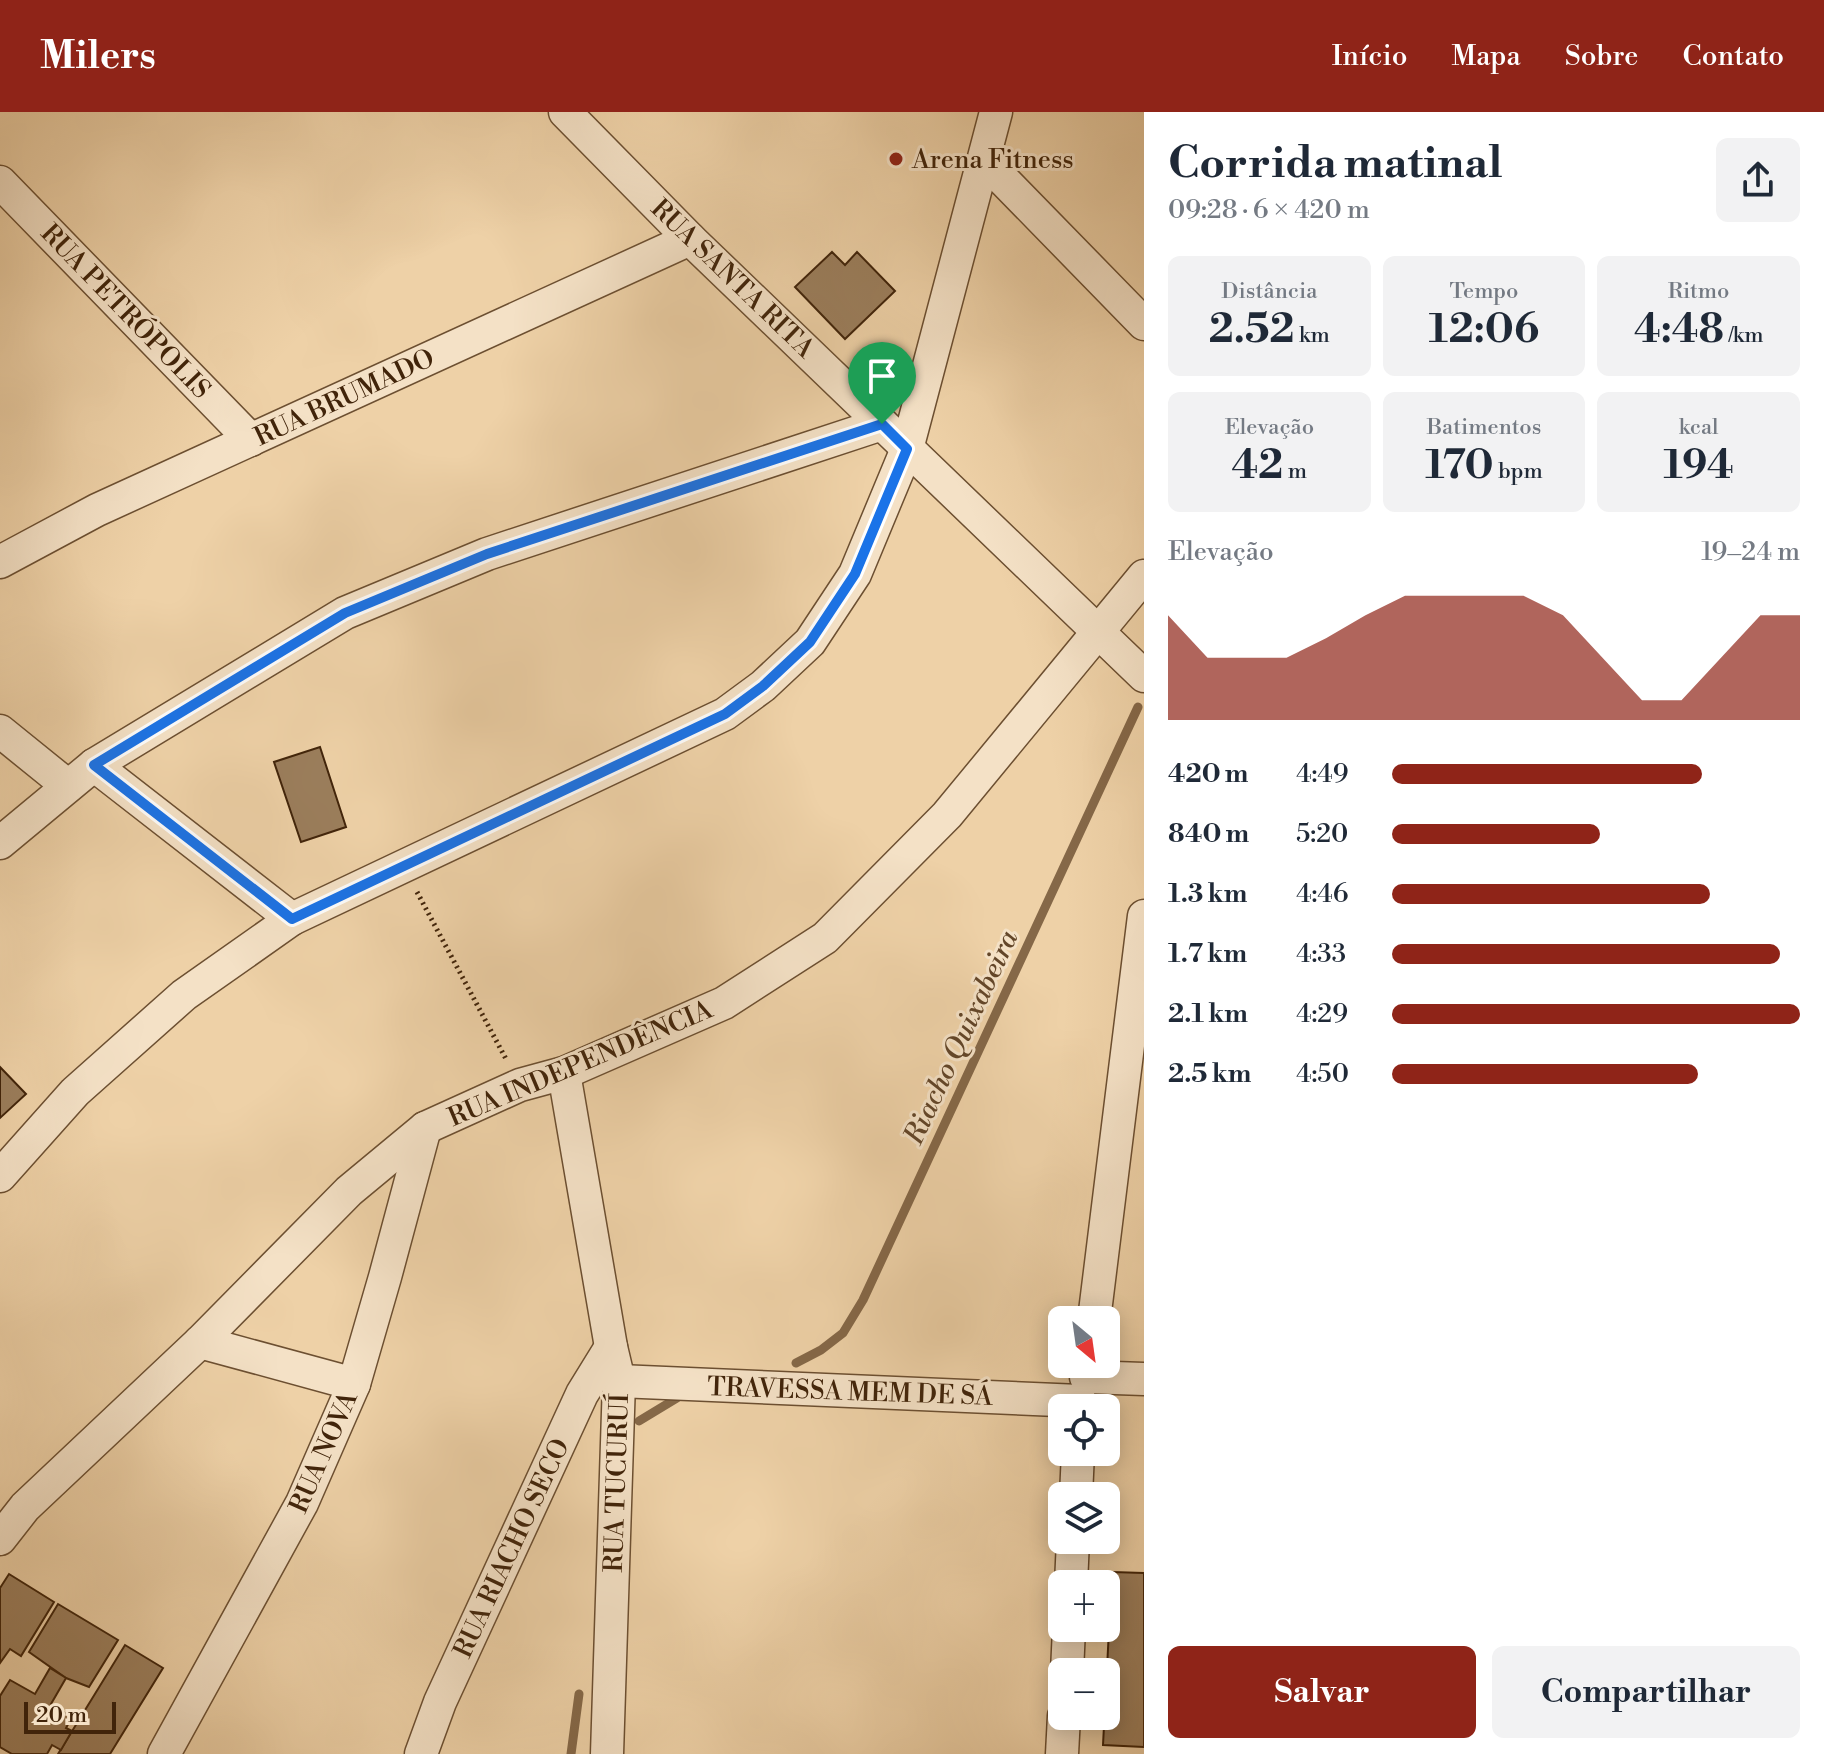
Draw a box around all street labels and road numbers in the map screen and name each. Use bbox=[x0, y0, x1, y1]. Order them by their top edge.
street label: RUA SANTA RITA bbox=[644, 193, 821, 366]
street label: RUA PETRÓPOLIS bbox=[34, 216, 218, 406]
street label: RUA BRUMADO bbox=[249, 342, 440, 454]
street label: RUA INDEPENDÊNCIA bbox=[443, 991, 718, 1134]
street label: TRAVESSA MEM DE SÁ bbox=[707, 1369, 994, 1413]
street label: RUA NOVA bbox=[283, 1386, 365, 1518]
street label: RUA TUCURUÍ bbox=[596, 1393, 636, 1573]
street label: RUA RIACHO SECO bbox=[447, 1434, 577, 1663]

